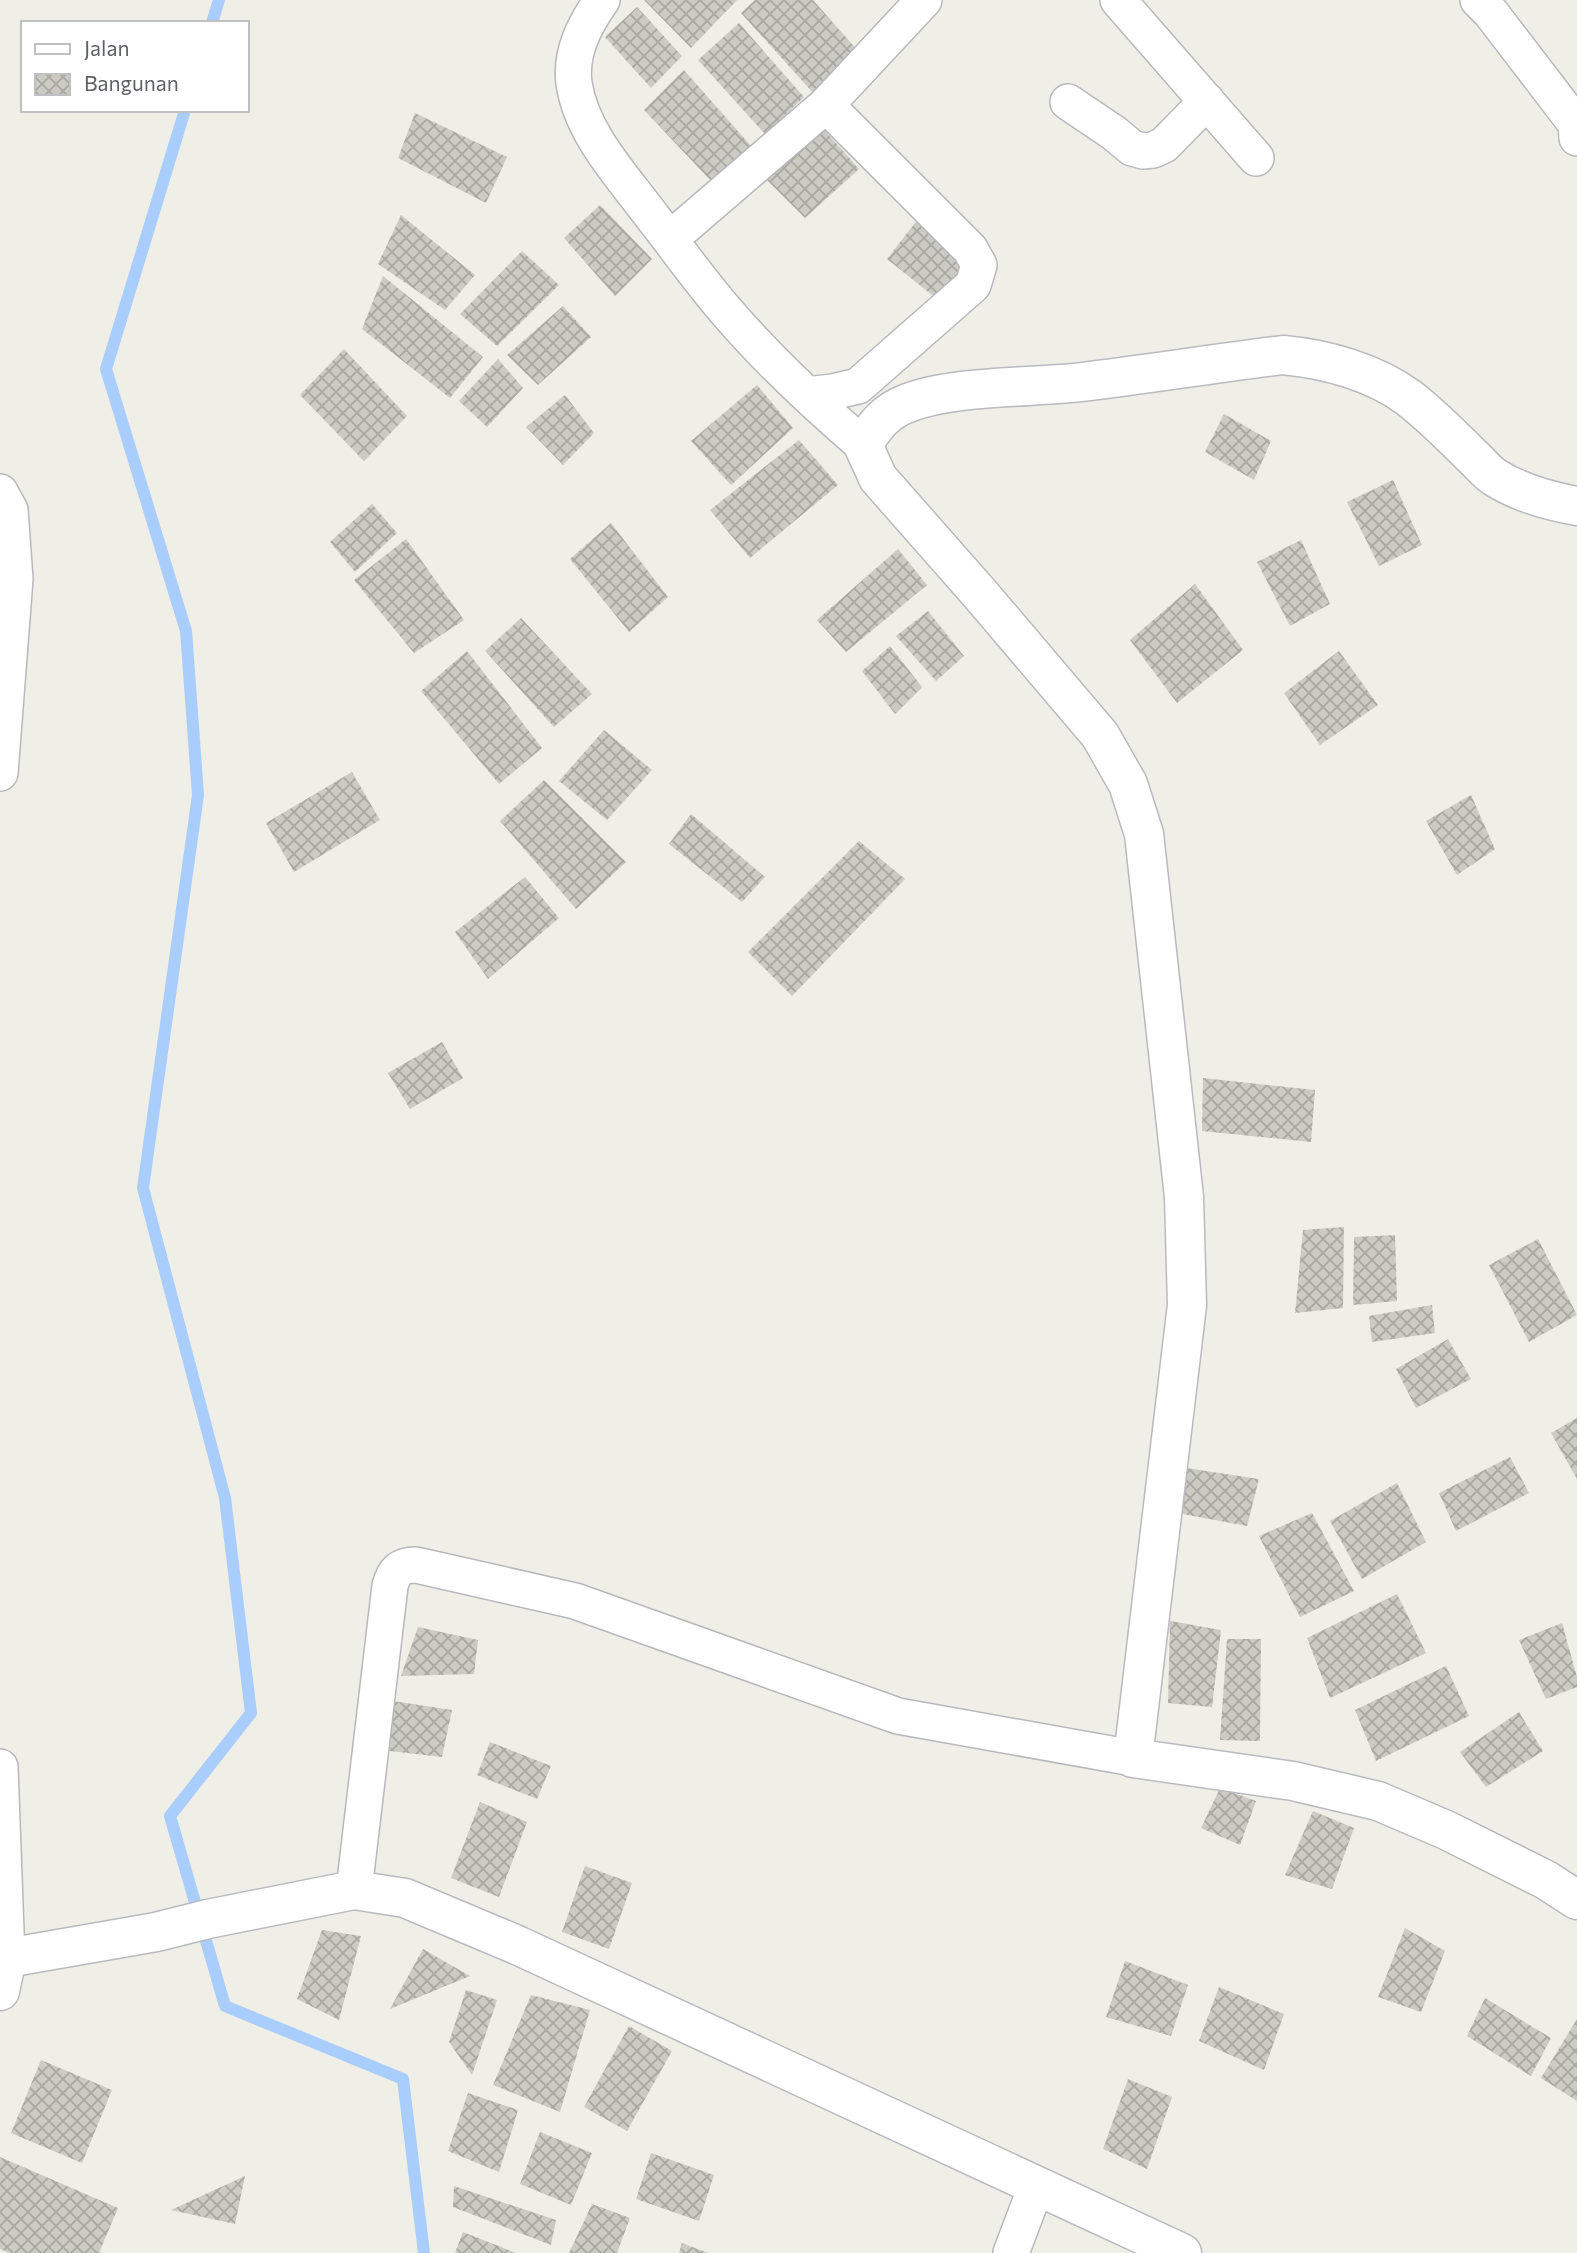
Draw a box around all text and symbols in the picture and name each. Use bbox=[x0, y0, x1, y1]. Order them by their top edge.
legend bbox=[21, 21, 248, 112]
text: Jalan bbox=[84, 35, 129, 60]
text: Bangunan bbox=[84, 70, 179, 95]

